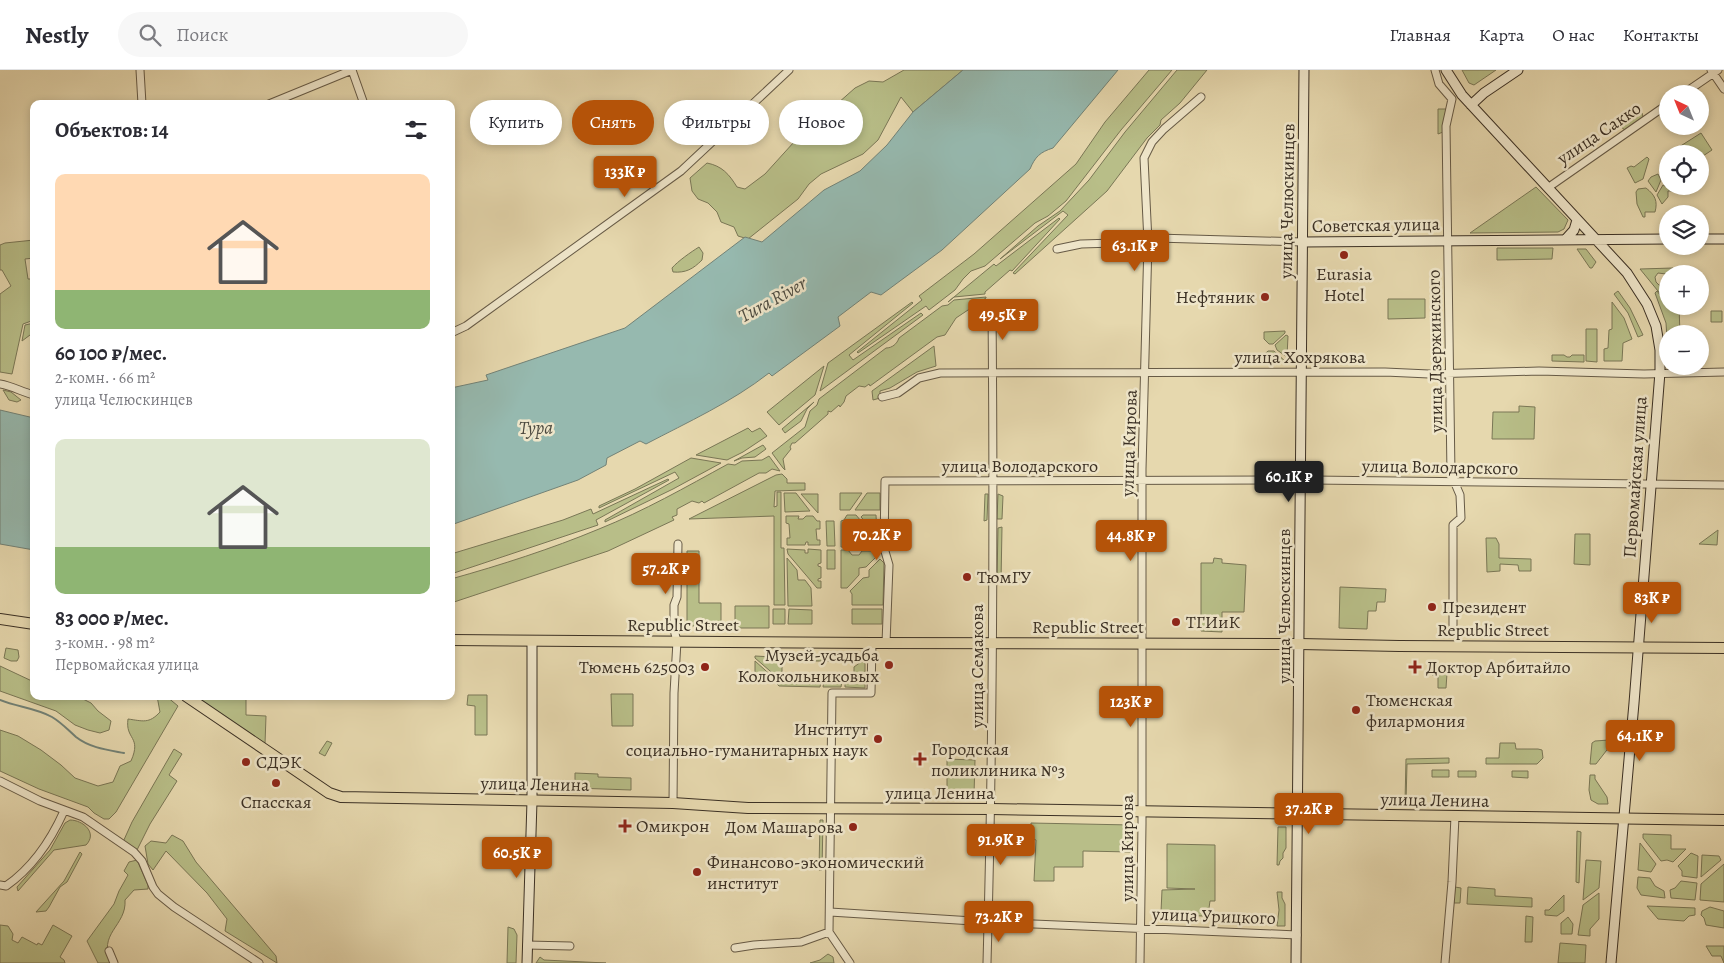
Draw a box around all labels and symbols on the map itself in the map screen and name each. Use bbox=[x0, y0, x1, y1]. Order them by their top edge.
north arrow bbox=[1659, 85, 1709, 135]
street label: улица Сакко bbox=[1551, 96, 1646, 170]
street label: улица Челюскинцев bbox=[1274, 123, 1300, 280]
pin: 133K ₽ bbox=[584, 156, 666, 198]
street label: Советская улица bbox=[1312, 212, 1441, 238]
pin: 63.1K ₽ bbox=[1089, 230, 1181, 272]
marker: Еurasia Hotel bbox=[1338, 249, 1350, 261]
place label: Еurasia Hotel bbox=[1316, 262, 1373, 307]
street label: улица Дзержинского bbox=[1422, 269, 1448, 434]
water label: Tura River bbox=[734, 270, 812, 329]
place label: Нефтяник bbox=[1176, 285, 1255, 309]
marker: Нефтяник bbox=[1259, 291, 1271, 303]
pin: 49.5K ₽ bbox=[957, 298, 1049, 341]
street label: улица Хохрякова bbox=[1233, 345, 1366, 369]
street label: улица Кирова bbox=[1115, 388, 1143, 498]
street label: Первомайская улица bbox=[1617, 395, 1653, 559]
water label: Тура bbox=[519, 415, 553, 441]
street label: улица Володарского bbox=[941, 454, 1098, 478]
street label: улица Володарского bbox=[1361, 454, 1518, 480]
pin: 60.1K ₽ bbox=[1243, 460, 1335, 503]
pin: 70.2K ₽ bbox=[831, 518, 923, 561]
pin: 44.8K ₽ bbox=[1085, 520, 1177, 562]
street label: улица Челюскинцев bbox=[1272, 528, 1296, 685]
pin: 57.2K ₽ bbox=[620, 552, 712, 595]
place label: ТюмГУ bbox=[977, 565, 1031, 589]
marker: ТюмГУ bbox=[961, 571, 973, 583]
pin: 83K ₽ bbox=[1617, 582, 1687, 624]
place label: Президент bbox=[1442, 595, 1526, 619]
marker: Президент bbox=[1426, 601, 1438, 613]
street label: улица Семакова bbox=[965, 603, 989, 729]
place label: ТГИиК bbox=[1186, 610, 1241, 634]
street label: Republic Street bbox=[627, 613, 739, 637]
street label: Republic Street bbox=[1032, 615, 1144, 639]
marker: ТГИиК bbox=[1170, 616, 1182, 628]
street label: Republic Street bbox=[1437, 618, 1549, 642]
place label: Музей-усадьба Колокольниковых bbox=[737, 643, 880, 688]
place label: Тюмень 625003 bbox=[579, 655, 695, 679]
place label: Доктор Арбитайло bbox=[1426, 655, 1571, 679]
marker: Музей-усадьба Колокольниковых bbox=[883, 659, 895, 671]
marker: Доктор Арбитайло bbox=[1408, 660, 1422, 674]
marker: Тюмень 625003 bbox=[699, 661, 711, 673]
pin: 123K ₽ bbox=[1090, 686, 1172, 728]
place label: Тюменская филармония bbox=[1366, 688, 1465, 733]
marker: Тюменская филармония bbox=[1350, 704, 1362, 716]
place label: Институт социально-гуманитарных наук bbox=[626, 717, 868, 762]
pin: 64.1K ₽ bbox=[1594, 720, 1686, 762]
marker: Институт социально-гуманитарных наук bbox=[872, 733, 884, 745]
place label: Городская поликлиника №3 bbox=[931, 737, 1065, 782]
place label: СДЭК bbox=[256, 750, 302, 774]
marker: Городская поликлиника №3 bbox=[913, 752, 927, 766]
marker: СДЭК bbox=[240, 756, 252, 768]
street label: улица Ленина bbox=[479, 771, 590, 797]
marker: Спасская bbox=[270, 777, 282, 789]
street label: улица Ленина bbox=[885, 781, 995, 805]
street label: улица Ленина bbox=[1379, 787, 1490, 813]
place label: Спасская bbox=[241, 790, 311, 814]
pin: 37.2K ₽ bbox=[1263, 792, 1355, 835]
street label: улица Кирова bbox=[1115, 794, 1139, 902]
place label: Омикрон bbox=[636, 814, 709, 838]
place label: Дом Машарова bbox=[725, 815, 844, 839]
marker: Омикрон bbox=[618, 819, 632, 833]
marker: Дом Машарова bbox=[847, 821, 859, 833]
pin: 91.9K ₽ bbox=[955, 824, 1047, 866]
pin: 60.5K ₽ bbox=[471, 836, 563, 879]
place label: Финансово-экономический институт bbox=[707, 850, 924, 895]
marker: Финансово-экономический институт bbox=[691, 866, 703, 878]
pin: 73.2K ₽ bbox=[953, 900, 1045, 943]
street label: улица Урицкого bbox=[1151, 902, 1276, 930]

